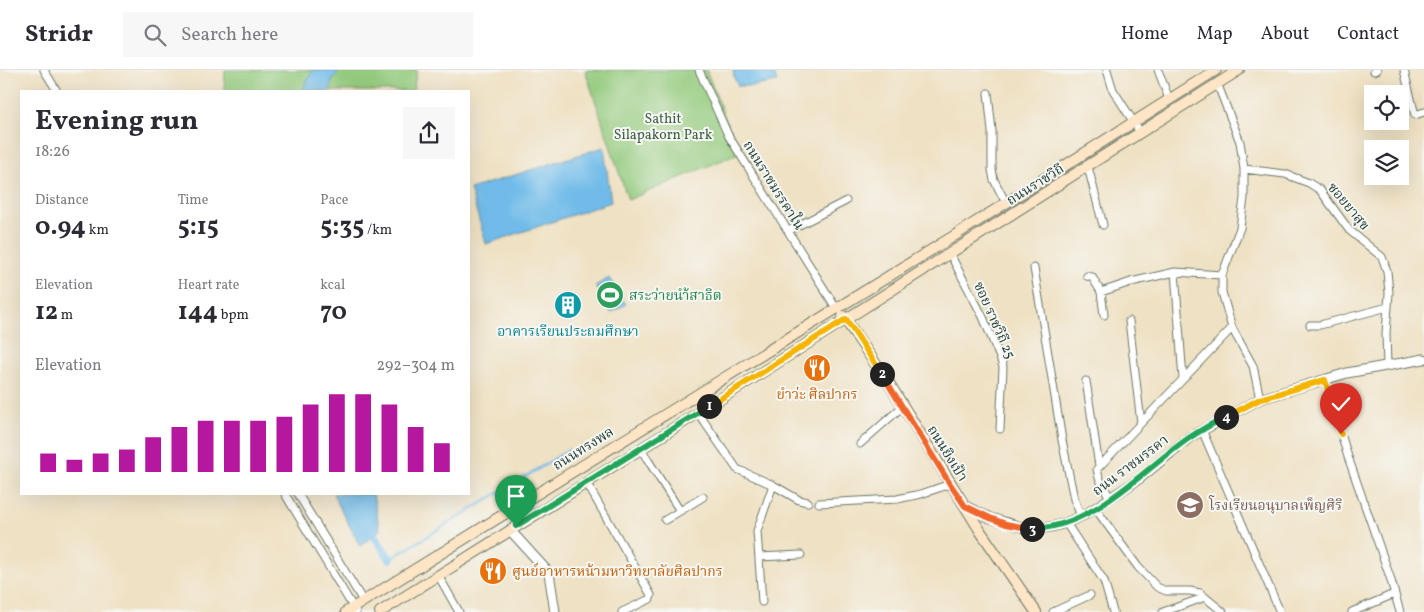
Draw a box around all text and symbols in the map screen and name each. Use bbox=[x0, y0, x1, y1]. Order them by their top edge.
search box bbox=[123, 12, 473, 57]
text: Stridr bbox=[25, 18, 93, 52]
icon: search bbox=[141, 21, 169, 49]
text: Search here bbox=[181, 22, 278, 48]
text: Home bbox=[1121, 22, 1169, 47]
text: Map bbox=[1197, 22, 1233, 47]
text: About bbox=[1261, 22, 1309, 47]
text: Contact bbox=[1337, 22, 1399, 47]
map controls bbox=[1364, 85, 1409, 185]
button: locate bbox=[1364, 85, 1409, 130]
text: Evening run bbox=[35, 102, 199, 141]
button: share bbox=[403, 107, 455, 159]
park label: Sathit Silapakorn Park bbox=[614, 110, 713, 145]
street label: ถนนราชมรรคาใน bbox=[738, 136, 810, 234]
button: layers bbox=[1364, 140, 1409, 185]
text: 18:26 bbox=[35, 141, 70, 163]
street label: ถนนราชวิถี bbox=[1003, 160, 1068, 210]
street label: ซอยยาสุข bbox=[1322, 179, 1373, 235]
text: Distance bbox=[35, 191, 89, 210]
text: Time bbox=[178, 191, 208, 210]
text: Pace bbox=[320, 191, 348, 210]
text: 0.94 bbox=[35, 210, 86, 245]
text: 5:15 bbox=[178, 210, 219, 245]
text: 5:35 bbox=[320, 210, 364, 245]
text: km bbox=[86, 221, 109, 240]
text: /km bbox=[364, 221, 392, 240]
text: Elevation bbox=[35, 276, 93, 295]
text: Heart rate bbox=[178, 276, 239, 295]
text: kcal bbox=[320, 276, 345, 295]
street label: ซอย ราชวิถี 25 bbox=[968, 279, 1019, 362]
sports icon: สระว่ายนำ้สาธิต bbox=[595, 280, 625, 310]
place label: สระว่ายนำ้สาธิต bbox=[629, 287, 722, 306]
building icon: อาคารเรียนประถมศึกษา bbox=[553, 290, 583, 320]
text: 12 bbox=[35, 295, 58, 330]
text: 144 bbox=[178, 295, 218, 330]
text: 70 bbox=[320, 295, 347, 330]
text: m bbox=[58, 306, 73, 325]
text: bpm bbox=[218, 306, 249, 325]
place label: อาคารเรียนประถมศึกษา bbox=[497, 323, 639, 342]
restaurant icon: ยำว่ะ ศิลปากร bbox=[802, 353, 832, 383]
text: Elevation bbox=[35, 355, 102, 377]
text: 292–304 m bbox=[377, 355, 455, 377]
pin: 2 bbox=[870, 362, 894, 386]
text: 2 bbox=[879, 365, 886, 384]
pin bbox=[1320, 383, 1362, 434]
place label: ยำว่ะ ศิลปากร bbox=[777, 386, 857, 405]
icon: check bbox=[1327, 390, 1355, 418]
pin: 1 bbox=[696, 394, 722, 418]
text: 1 bbox=[707, 397, 712, 416]
pin: 4 bbox=[1214, 404, 1238, 430]
text: 4 bbox=[1222, 408, 1231, 427]
street label: ถนนยิงเป้า bbox=[922, 422, 971, 486]
street label: ถนนทรงพล bbox=[550, 423, 618, 476]
street label: ถนน ราชมรรคา bbox=[1089, 431, 1173, 501]
pin bbox=[495, 475, 537, 526]
icon: arrive bbox=[502, 482, 530, 510]
school or university icon: โรงเรียนอนุบาลเพ็ญศิริ bbox=[1175, 490, 1205, 520]
place label: โรงเรียนอนุบาลเพ็ญศิริ bbox=[1208, 495, 1342, 516]
pin: 3 bbox=[1020, 516, 1044, 542]
text: 3 bbox=[1029, 520, 1036, 539]
restaurant icon: ศูนย์อาหารหน้ามหาวิทยาลัยศิลปากร bbox=[478, 556, 508, 586]
place label: ศูนย์อาหารหน้ามหาวิทยาลัยศิลปากร bbox=[512, 562, 723, 582]

